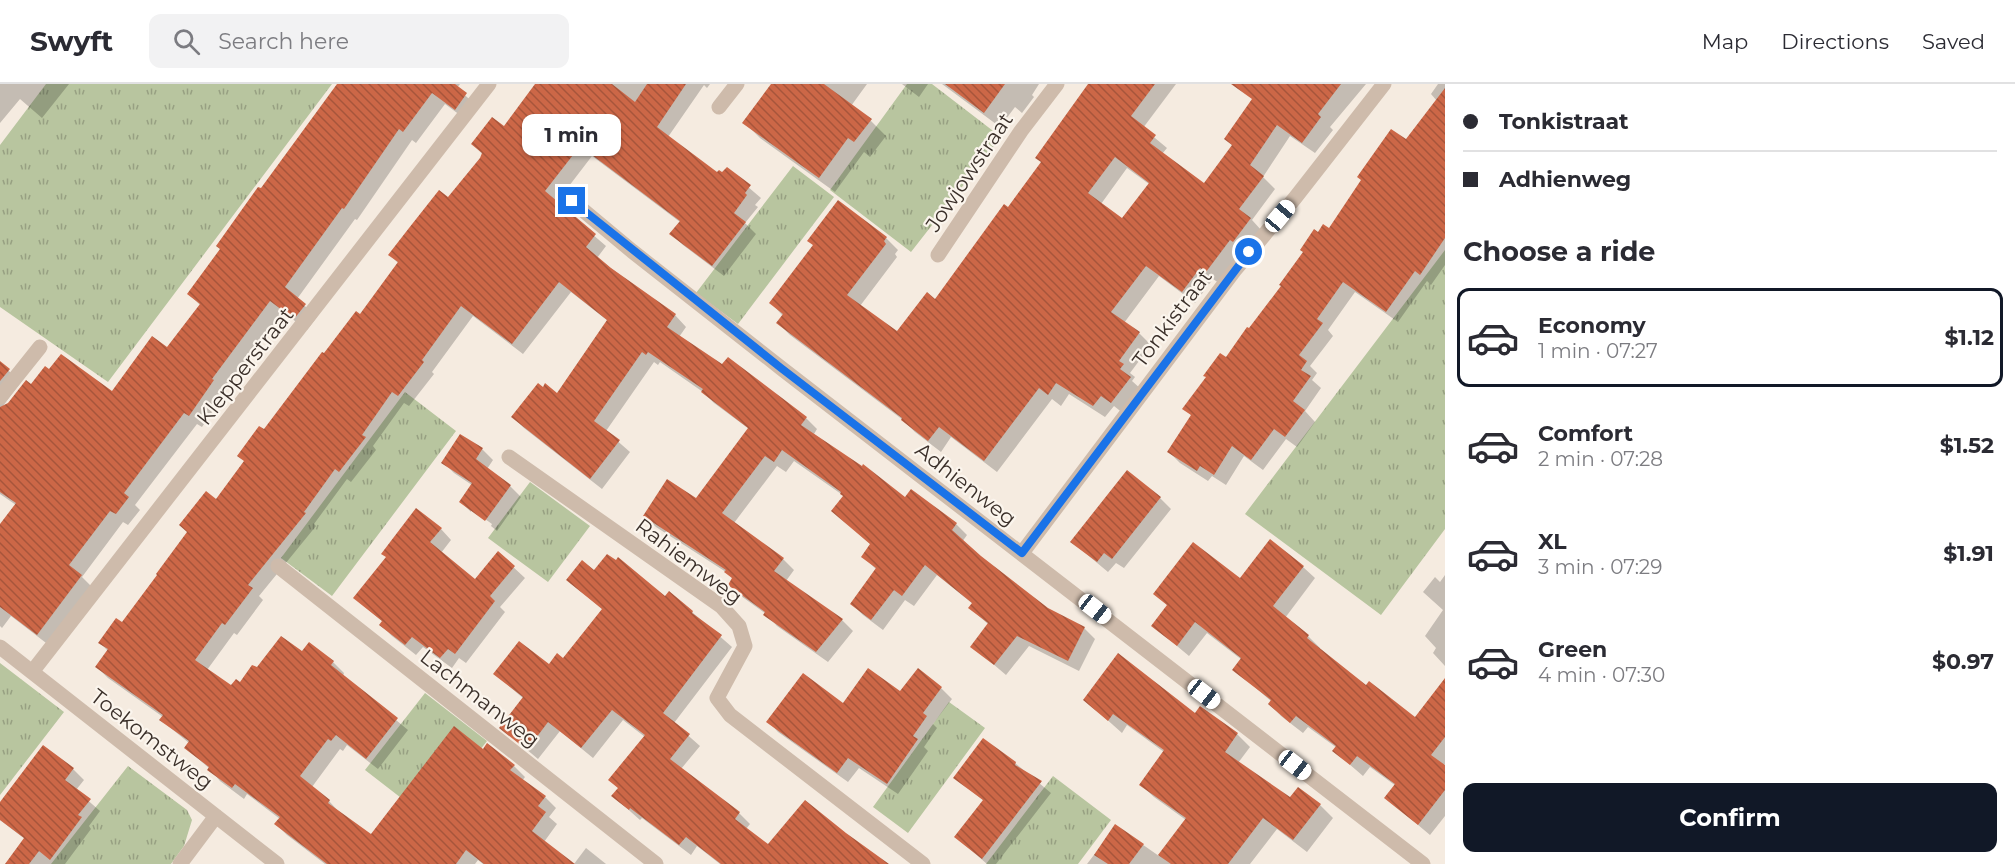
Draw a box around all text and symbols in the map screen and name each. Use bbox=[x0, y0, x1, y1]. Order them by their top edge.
search box bbox=[149, 14, 569, 68]
text: Swyft bbox=[30, 24, 113, 58]
icon: search bbox=[170, 25, 203, 58]
text: Search here bbox=[218, 28, 349, 55]
text: Map bbox=[1702, 29, 1748, 54]
text: Directions bbox=[1781, 29, 1889, 54]
text: Saved bbox=[1922, 29, 1985, 54]
street label: Jowjowstraat bbox=[920, 108, 1018, 237]
text: Tonkistraat bbox=[1499, 108, 1629, 135]
callout: 1 min bbox=[522, 114, 622, 156]
text: 1 min bbox=[544, 123, 599, 147]
text: Adhienweg bbox=[1499, 166, 1631, 193]
route end bbox=[558, 187, 585, 214]
car bbox=[1262, 196, 1298, 236]
text: Choose a ride bbox=[1463, 235, 1655, 268]
route start bbox=[1235, 238, 1262, 265]
street label: Tonkistraat bbox=[1127, 264, 1217, 372]
street label: Klepperstraat bbox=[191, 302, 299, 430]
icon: car bbox=[1466, 311, 1520, 365]
text: Economy bbox=[1538, 312, 1646, 339]
text: $1.12 bbox=[1945, 324, 1994, 351]
text: 1 min · 07:27 bbox=[1538, 339, 1658, 363]
icon: car bbox=[1466, 419, 1520, 473]
text: Comfort bbox=[1538, 420, 1633, 447]
text: $1.52 bbox=[1940, 432, 1994, 459]
street label: Adhienweg bbox=[911, 437, 1021, 531]
text: 2 min · 07:28 bbox=[1538, 447, 1663, 471]
street label: Rahiemweg bbox=[631, 513, 747, 609]
icon: car bbox=[1466, 527, 1520, 581]
text: XL bbox=[1538, 528, 1567, 555]
text: $1.91 bbox=[1943, 540, 1994, 567]
text: 3 min · 07:29 bbox=[1538, 555, 1662, 579]
car bbox=[1075, 591, 1115, 627]
icon: car bbox=[1466, 635, 1520, 689]
text: Green bbox=[1538, 636, 1607, 663]
street label: Lachmanweg bbox=[415, 644, 545, 752]
text: $0.97 bbox=[1932, 648, 1994, 675]
text: 4 min · 07:30 bbox=[1538, 663, 1665, 687]
car bbox=[1184, 676, 1224, 712]
street label: Toekomstweg bbox=[86, 684, 218, 794]
car bbox=[1275, 747, 1315, 783]
button: Confirm bbox=[1463, 783, 1997, 852]

